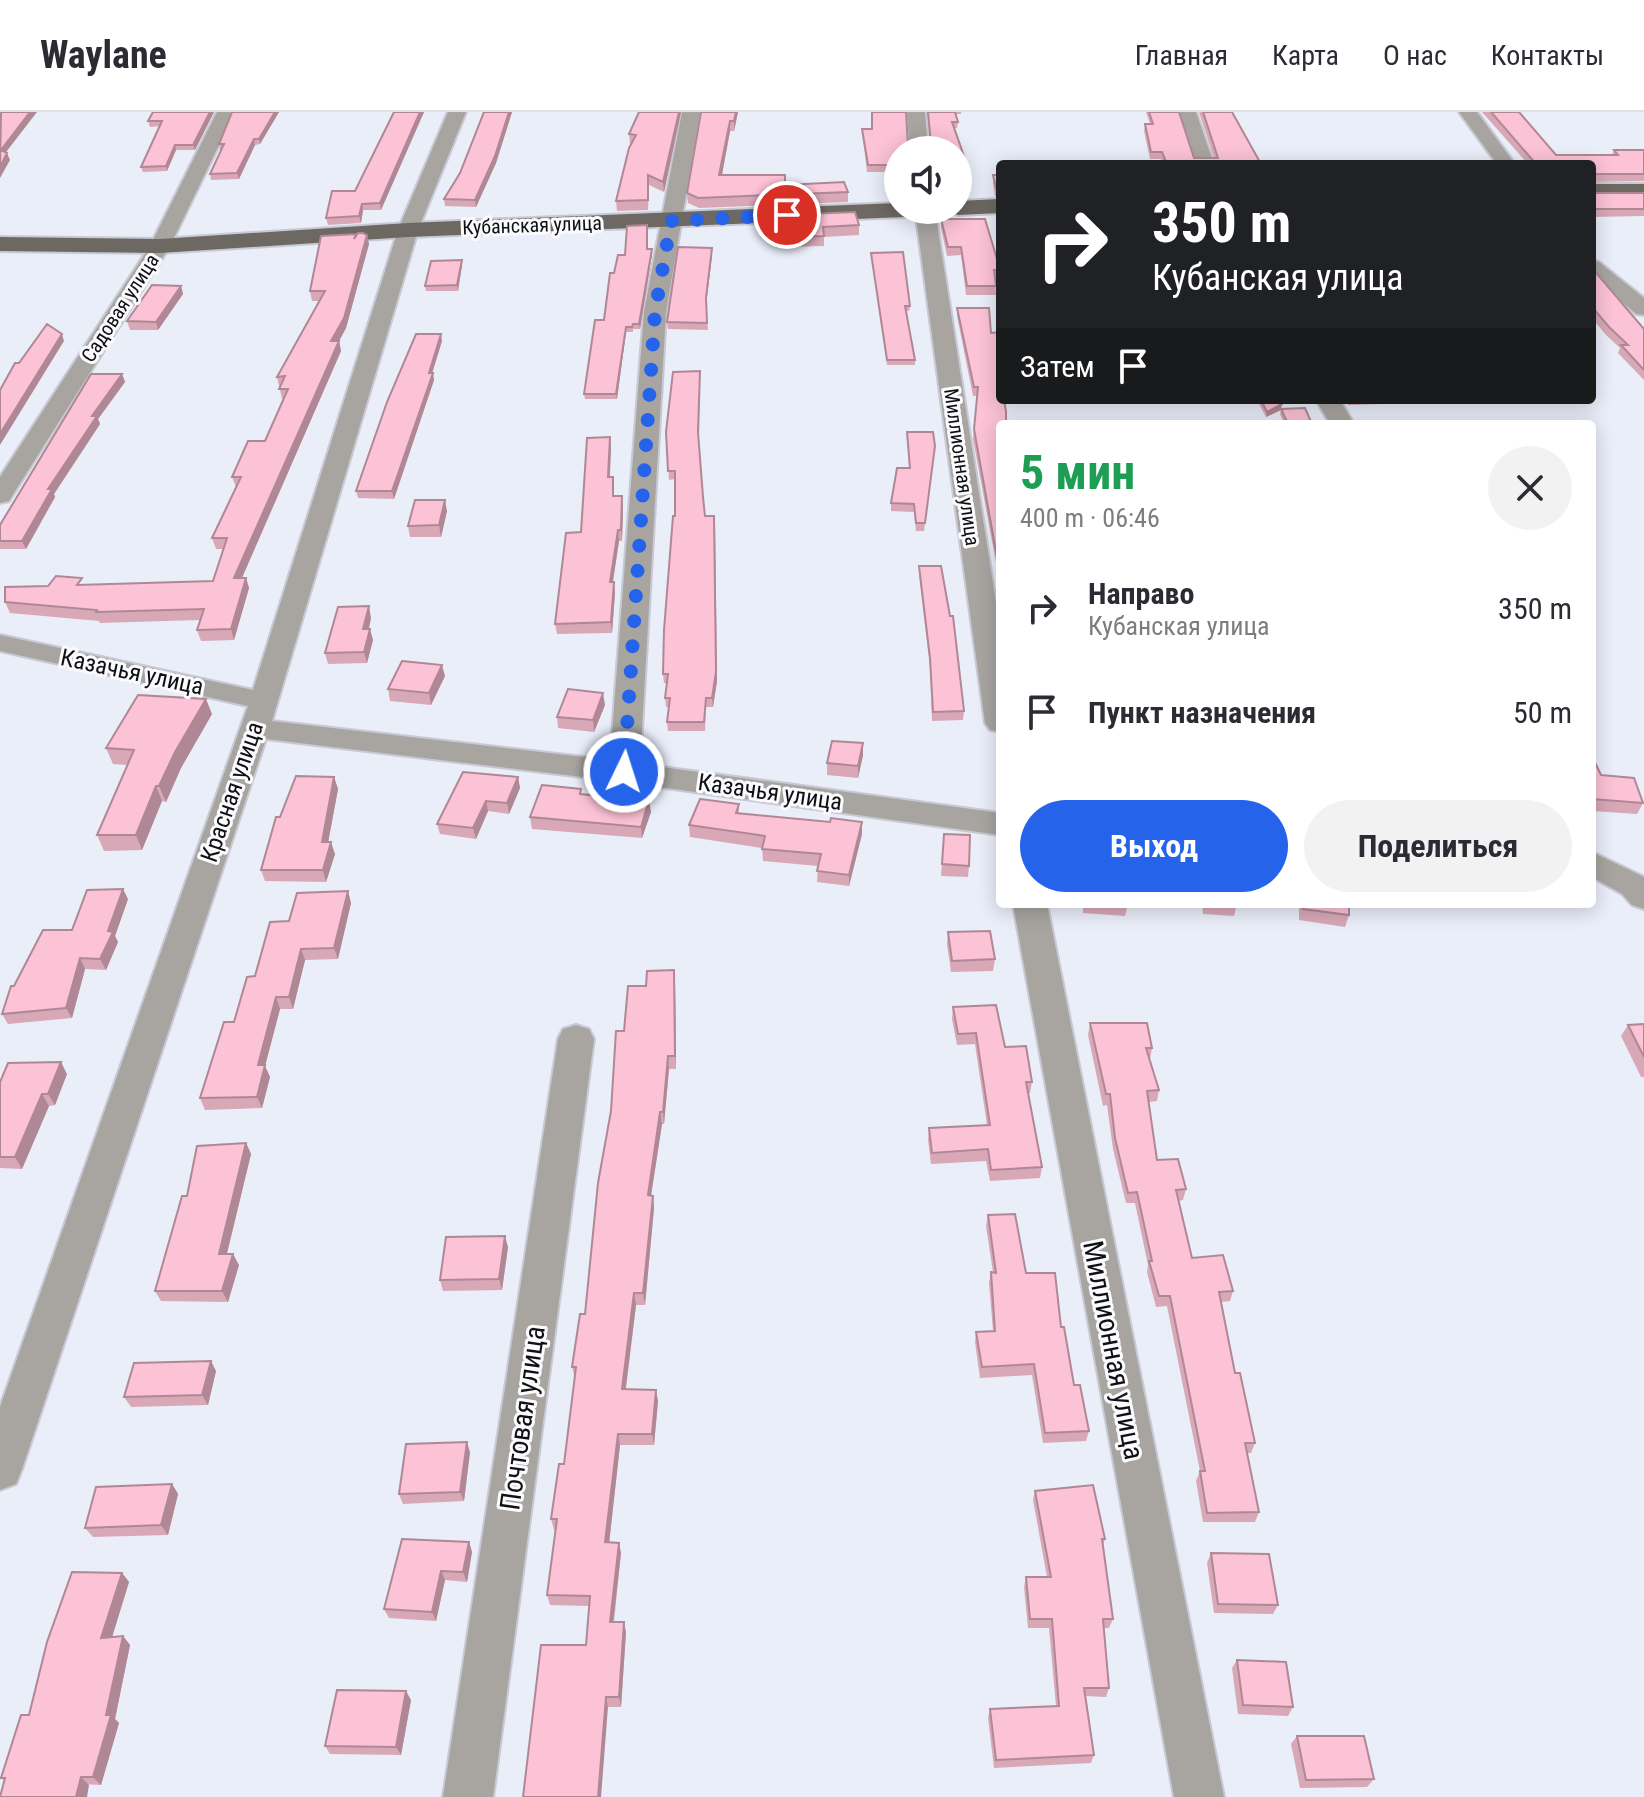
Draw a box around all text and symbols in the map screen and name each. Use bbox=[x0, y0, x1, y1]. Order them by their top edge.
text: Waylane bbox=[40, 33, 167, 77]
text: Главная bbox=[1135, 39, 1228, 72]
text: Карта bbox=[1272, 39, 1339, 72]
text: О нас bbox=[1383, 39, 1447, 72]
text: Контакты bbox=[1491, 39, 1604, 72]
map controls bbox=[884, 136, 972, 224]
button: sound bbox=[884, 136, 972, 224]
pin bbox=[753, 181, 821, 249]
text: 350 m bbox=[1152, 190, 1291, 256]
icon: right bbox=[1020, 192, 1124, 296]
icon: arrive bbox=[765, 193, 809, 237]
street label: Кубанская улица bbox=[462, 211, 602, 239]
street label: Садовая улица bbox=[76, 249, 164, 367]
text: Кубанская улица bbox=[1152, 257, 1403, 299]
icon: arrive bbox=[1111, 344, 1155, 388]
text: Затем bbox=[1020, 349, 1095, 384]
street label: Миллионная улица bbox=[939, 387, 985, 547]
text: 5 мин bbox=[1020, 444, 1135, 501]
button: close bbox=[1488, 446, 1572, 530]
text: 400 m · 06:46 bbox=[1020, 503, 1160, 533]
text: Направо bbox=[1088, 576, 1194, 611]
icon: right bbox=[1020, 586, 1064, 630]
text: 350 m bbox=[1498, 591, 1572, 626]
text: Кубанская улица bbox=[1088, 611, 1270, 641]
street label: Казачья улица bbox=[58, 643, 206, 701]
icon: arrive bbox=[1020, 690, 1064, 734]
text: Пункт назначения bbox=[1088, 695, 1316, 730]
text: 50 m bbox=[1513, 695, 1572, 730]
street label: Красная улица bbox=[195, 718, 269, 866]
position arrow bbox=[582, 730, 666, 814]
street label: Казачья улица bbox=[696, 768, 844, 816]
button: Выход bbox=[1020, 800, 1288, 892]
button: Поделиться bbox=[1304, 800, 1572, 892]
street label: Миллионная улица bbox=[1076, 1238, 1151, 1462]
street label: Почтовая улица bbox=[493, 1324, 552, 1512]

